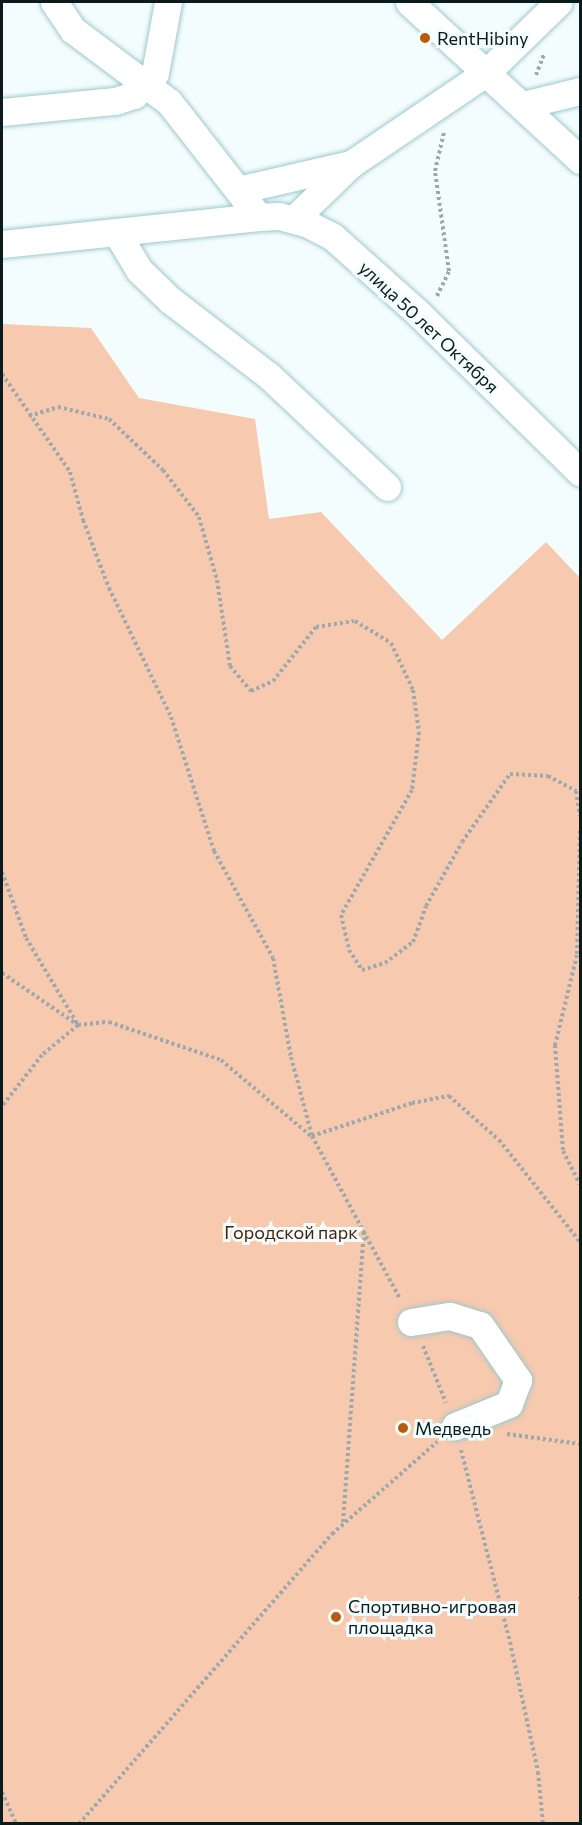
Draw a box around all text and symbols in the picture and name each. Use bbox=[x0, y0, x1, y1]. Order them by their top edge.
place label: RentHibiny bbox=[437, 27, 528, 49]
marker: RentHibiny bbox=[418, 31, 432, 45]
street label: улица 50 лет Октября bbox=[355, 257, 503, 397]
park label: Городской парк bbox=[224, 1221, 358, 1243]
place label: Медведь bbox=[415, 1417, 491, 1439]
marker: Медведь bbox=[396, 1421, 410, 1435]
place label: Спортивно-игровая площадка bbox=[348, 1596, 517, 1638]
marker: Спортивно-игровая площадка bbox=[329, 1610, 343, 1624]

